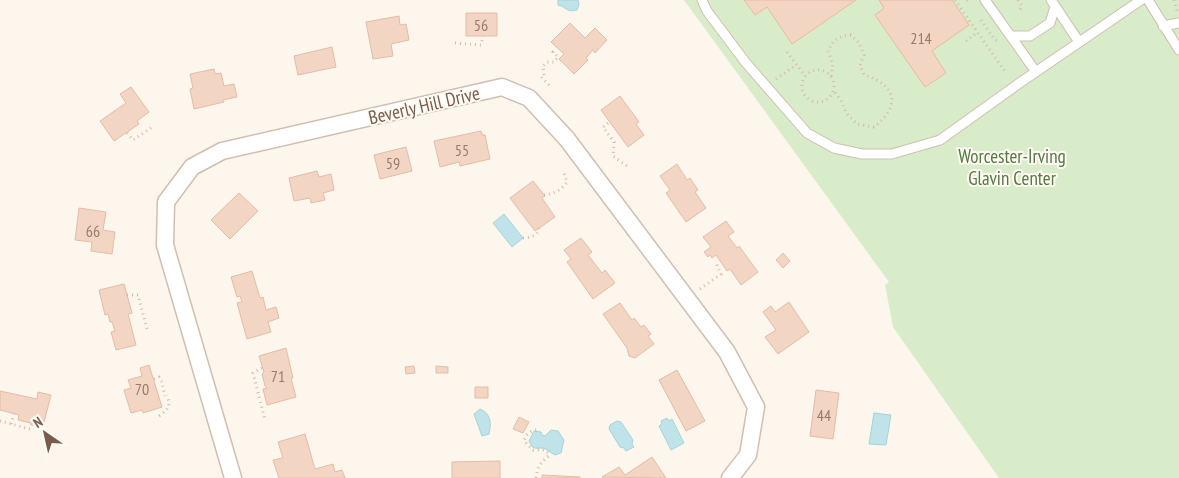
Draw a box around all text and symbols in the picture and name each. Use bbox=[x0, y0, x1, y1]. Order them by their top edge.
house number: 56 bbox=[474, 15, 488, 35]
house number: 214 bbox=[910, 28, 932, 48]
street label: Beverly Hill Drive bbox=[366, 80, 482, 129]
house number: 55 bbox=[455, 140, 469, 160]
park label: Worcester-Irving Glavin Center bbox=[958, 144, 1066, 190]
house number: 59 bbox=[386, 153, 400, 173]
house number: 66 bbox=[86, 221, 100, 241]
house number: 71 bbox=[271, 366, 285, 386]
house number: 70 bbox=[135, 379, 149, 399]
house number: 44 bbox=[817, 405, 831, 425]
north arrow bbox=[20, 408, 70, 458]
text: N bbox=[30, 413, 46, 432]

